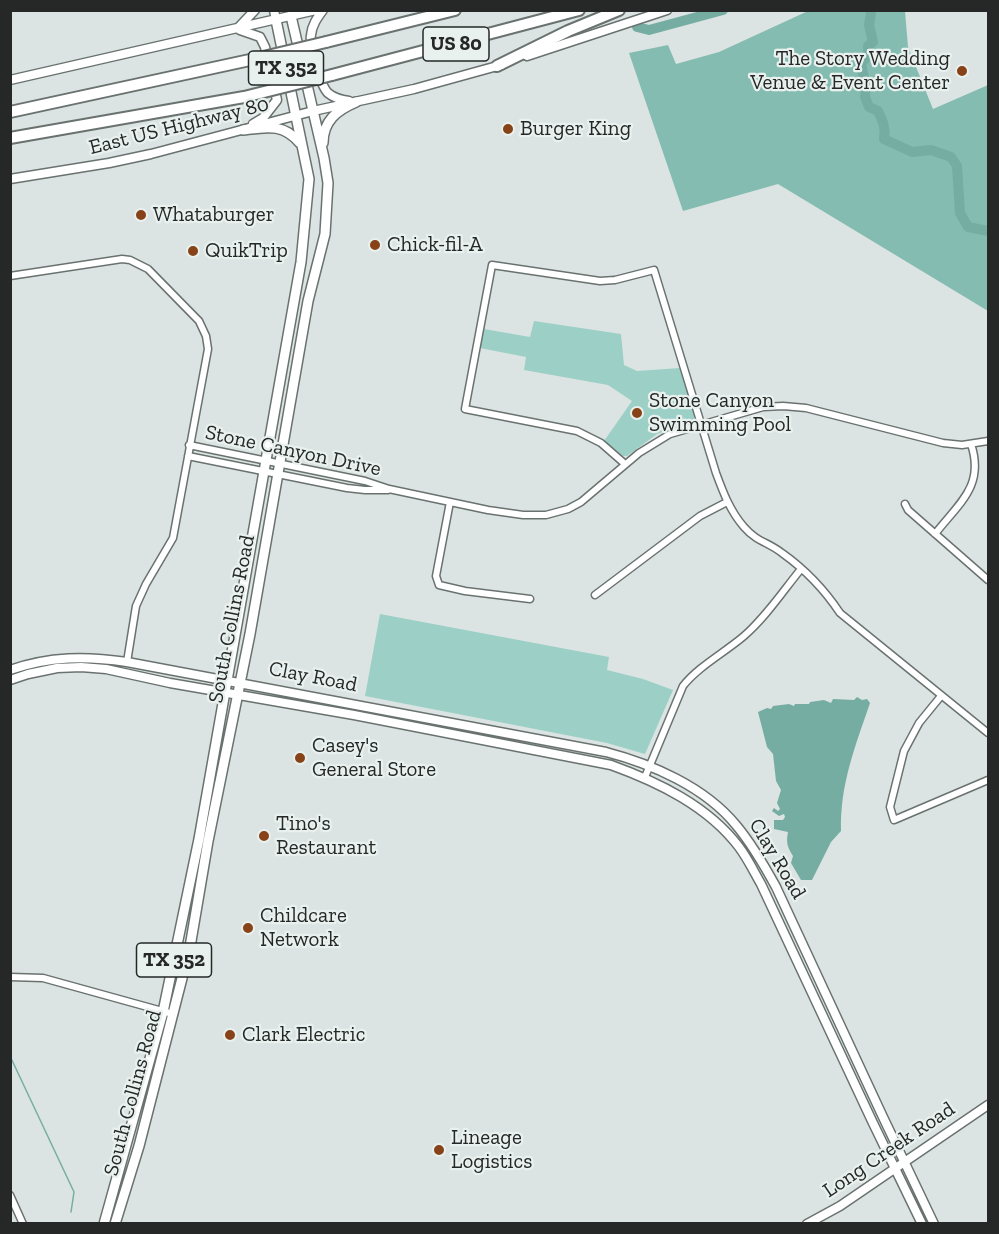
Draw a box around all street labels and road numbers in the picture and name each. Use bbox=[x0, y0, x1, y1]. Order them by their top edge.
road number: US 80 bbox=[423, 27, 489, 61]
road number: TX 352 bbox=[248, 51, 324, 85]
street label: East US Highway 80 bbox=[86, 91, 272, 161]
street label: Stone Canyon Drive bbox=[203, 420, 383, 482]
street label: South Collins Road bbox=[203, 533, 261, 705]
street label: Clay Road bbox=[267, 656, 359, 698]
street label: Clay Road bbox=[743, 814, 811, 904]
road number: TX 352 bbox=[136, 943, 212, 977]
street label: South Collins Road bbox=[99, 1007, 167, 1179]
street label: Long Creek Road bbox=[818, 1097, 960, 1203]

